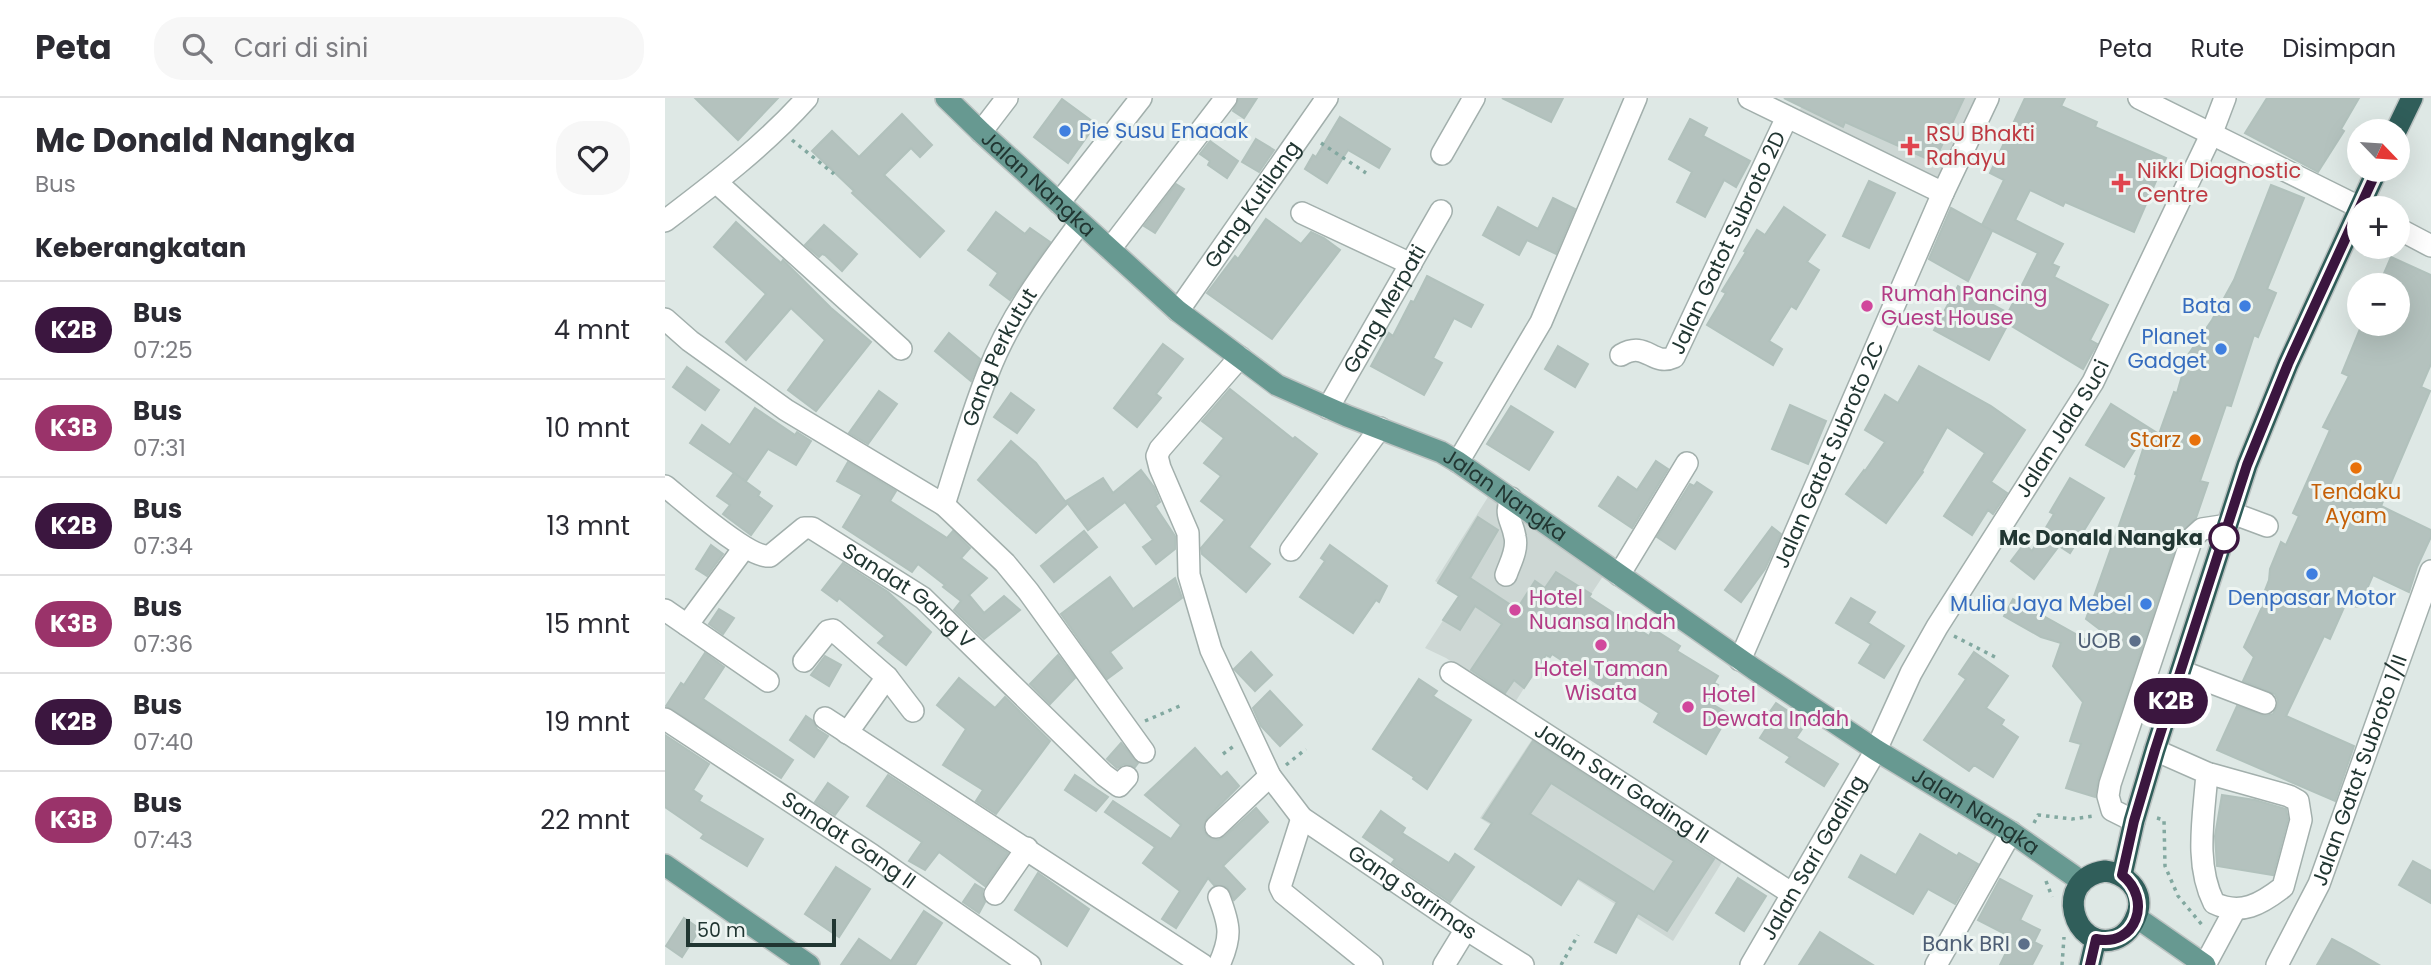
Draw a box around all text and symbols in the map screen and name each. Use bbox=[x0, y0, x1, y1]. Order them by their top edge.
search box bbox=[154, 17, 644, 80]
text: Peta bbox=[35, 24, 112, 71]
icon: search bbox=[178, 29, 216, 67]
text: Cari di sini bbox=[234, 30, 368, 66]
text: Peta bbox=[2099, 32, 2153, 65]
text: Rute bbox=[2191, 32, 2244, 65]
text: Disimpan bbox=[2282, 32, 2396, 65]
place label: Pie Susu Enaaak bbox=[1079, 116, 1249, 145]
text: Mc Donald Nangka bbox=[35, 117, 356, 164]
place label: RSU Bhakti Rahayu bbox=[1926, 119, 2035, 172]
north arrow bbox=[2347, 119, 2410, 182]
map controls bbox=[2347, 119, 2410, 336]
button: heart bbox=[556, 121, 630, 195]
marker: Pie Susu Enaaak bbox=[1057, 123, 1073, 139]
street label: Jalan Nangka bbox=[975, 124, 1102, 243]
street label: Jalan Gatot Subroto 2D bbox=[1662, 126, 1792, 359]
street label: Gang Kutilang bbox=[1197, 135, 1307, 274]
marker: RSU Bhakti Rahayu bbox=[1900, 136, 1920, 156]
place label: Nikki Diagnostic Centre bbox=[2137, 156, 2301, 209]
text: Bus bbox=[35, 168, 76, 200]
marker: Nikki Diagnostic Centre bbox=[2111, 173, 2131, 193]
button: + bbox=[2347, 196, 2410, 259]
text: Keberangkatan bbox=[35, 230, 246, 266]
street label: Gang Merpati bbox=[1336, 239, 1433, 379]
button: − bbox=[2347, 273, 2410, 336]
place label: Rumah Pancing Guest House bbox=[1881, 279, 2047, 332]
street label: Gang Perkutut bbox=[955, 282, 1044, 430]
place label: Bata bbox=[2182, 291, 2231, 320]
text: Bus bbox=[133, 295, 182, 331]
marker: Rumah Pancing Guest House bbox=[1859, 298, 1875, 314]
marker: Bata bbox=[2237, 298, 2253, 314]
text: 4 mnt bbox=[554, 312, 630, 348]
text: K2B bbox=[50, 313, 97, 346]
place label: Planet Gadget bbox=[2127, 322, 2207, 375]
text: 07:25 bbox=[133, 334, 193, 366]
street label: Jalan Gatot Subroto 2C bbox=[1767, 336, 1891, 572]
marker: Planet Gadget bbox=[2213, 341, 2229, 357]
street label: Jalan Jala Suci bbox=[2008, 354, 2116, 503]
text: Bus bbox=[133, 393, 182, 429]
text: 10 mnt bbox=[546, 410, 630, 446]
text: K3B bbox=[50, 411, 97, 444]
place label: Starz bbox=[2129, 425, 2181, 454]
text: 07:31 bbox=[133, 432, 186, 464]
marker: Starz bbox=[2187, 432, 2203, 448]
street label: Jalan Nangka bbox=[1438, 441, 1573, 548]
marker: Tendaku Ayam bbox=[2348, 460, 2364, 476]
place label: Tendaku Ayam bbox=[2311, 477, 2401, 530]
text: Bus bbox=[133, 491, 182, 527]
text: 13 mnt bbox=[547, 508, 630, 544]
text: K2B bbox=[50, 509, 97, 542]
place label: Mc Donald Nangka bbox=[1999, 523, 2203, 552]
marker: Mc Donald Nangka bbox=[2209, 523, 2239, 553]
text: 07:34 bbox=[133, 530, 193, 562]
street label: Sandat Gang V bbox=[837, 536, 981, 655]
marker: Denpasar Motor bbox=[2304, 566, 2320, 582]
place label: Hotel Nuansa Indah bbox=[1529, 583, 1676, 636]
place label: Denpasar Motor bbox=[2228, 583, 2397, 612]
text: Bus bbox=[133, 589, 182, 625]
place label: Mulia Jaya Mebel bbox=[1950, 589, 2132, 618]
marker: Mulia Jaya Mebel bbox=[2138, 596, 2154, 612]
marker: Hotel Nuansa Indah bbox=[1507, 602, 1523, 618]
text: 15 mnt bbox=[546, 606, 630, 642]
text: K3B bbox=[50, 607, 97, 640]
place label: UOB bbox=[2077, 626, 2121, 655]
text: 07:36 bbox=[133, 628, 193, 660]
marker: UOB bbox=[2127, 633, 2143, 649]
marker: Hotel Taman Wisata bbox=[1593, 637, 1609, 653]
street label: Jalan Gatot Subroto 1/II bbox=[2304, 650, 2414, 890]
place label: Hotel Taman Wisata bbox=[1534, 654, 1668, 707]
line badge: K2B bbox=[2131, 678, 2211, 724]
place label: Hotel Dewata Indah bbox=[1702, 680, 1849, 733]
text: K2B bbox=[2148, 684, 2194, 717]
text: Bus bbox=[133, 687, 182, 723]
marker: Hotel Dewata Indah bbox=[1680, 699, 1696, 715]
text: 19 mnt bbox=[545, 704, 630, 740]
text: K2B bbox=[50, 705, 97, 738]
street label: Jalan Sari Gading II bbox=[1529, 716, 1715, 850]
text: 07:40 bbox=[133, 726, 194, 758]
street label: Jalan Nangka bbox=[1906, 760, 2046, 862]
street label: Jalan Sari Gading bbox=[1753, 770, 1872, 945]
street label: Sandat Gang II bbox=[776, 784, 922, 895]
text: Bus bbox=[133, 785, 182, 821]
text: 22 mnt bbox=[540, 802, 630, 838]
text: K3B bbox=[50, 803, 97, 836]
text: 07:43 bbox=[133, 824, 193, 856]
street label: Gang Sarimas bbox=[1342, 838, 1483, 946]
scale bar bbox=[686, 916, 837, 948]
text: 50 m bbox=[697, 917, 746, 944]
place label: Bank BRI bbox=[1922, 929, 2010, 958]
marker: Bank BRI bbox=[2016, 936, 2032, 952]

